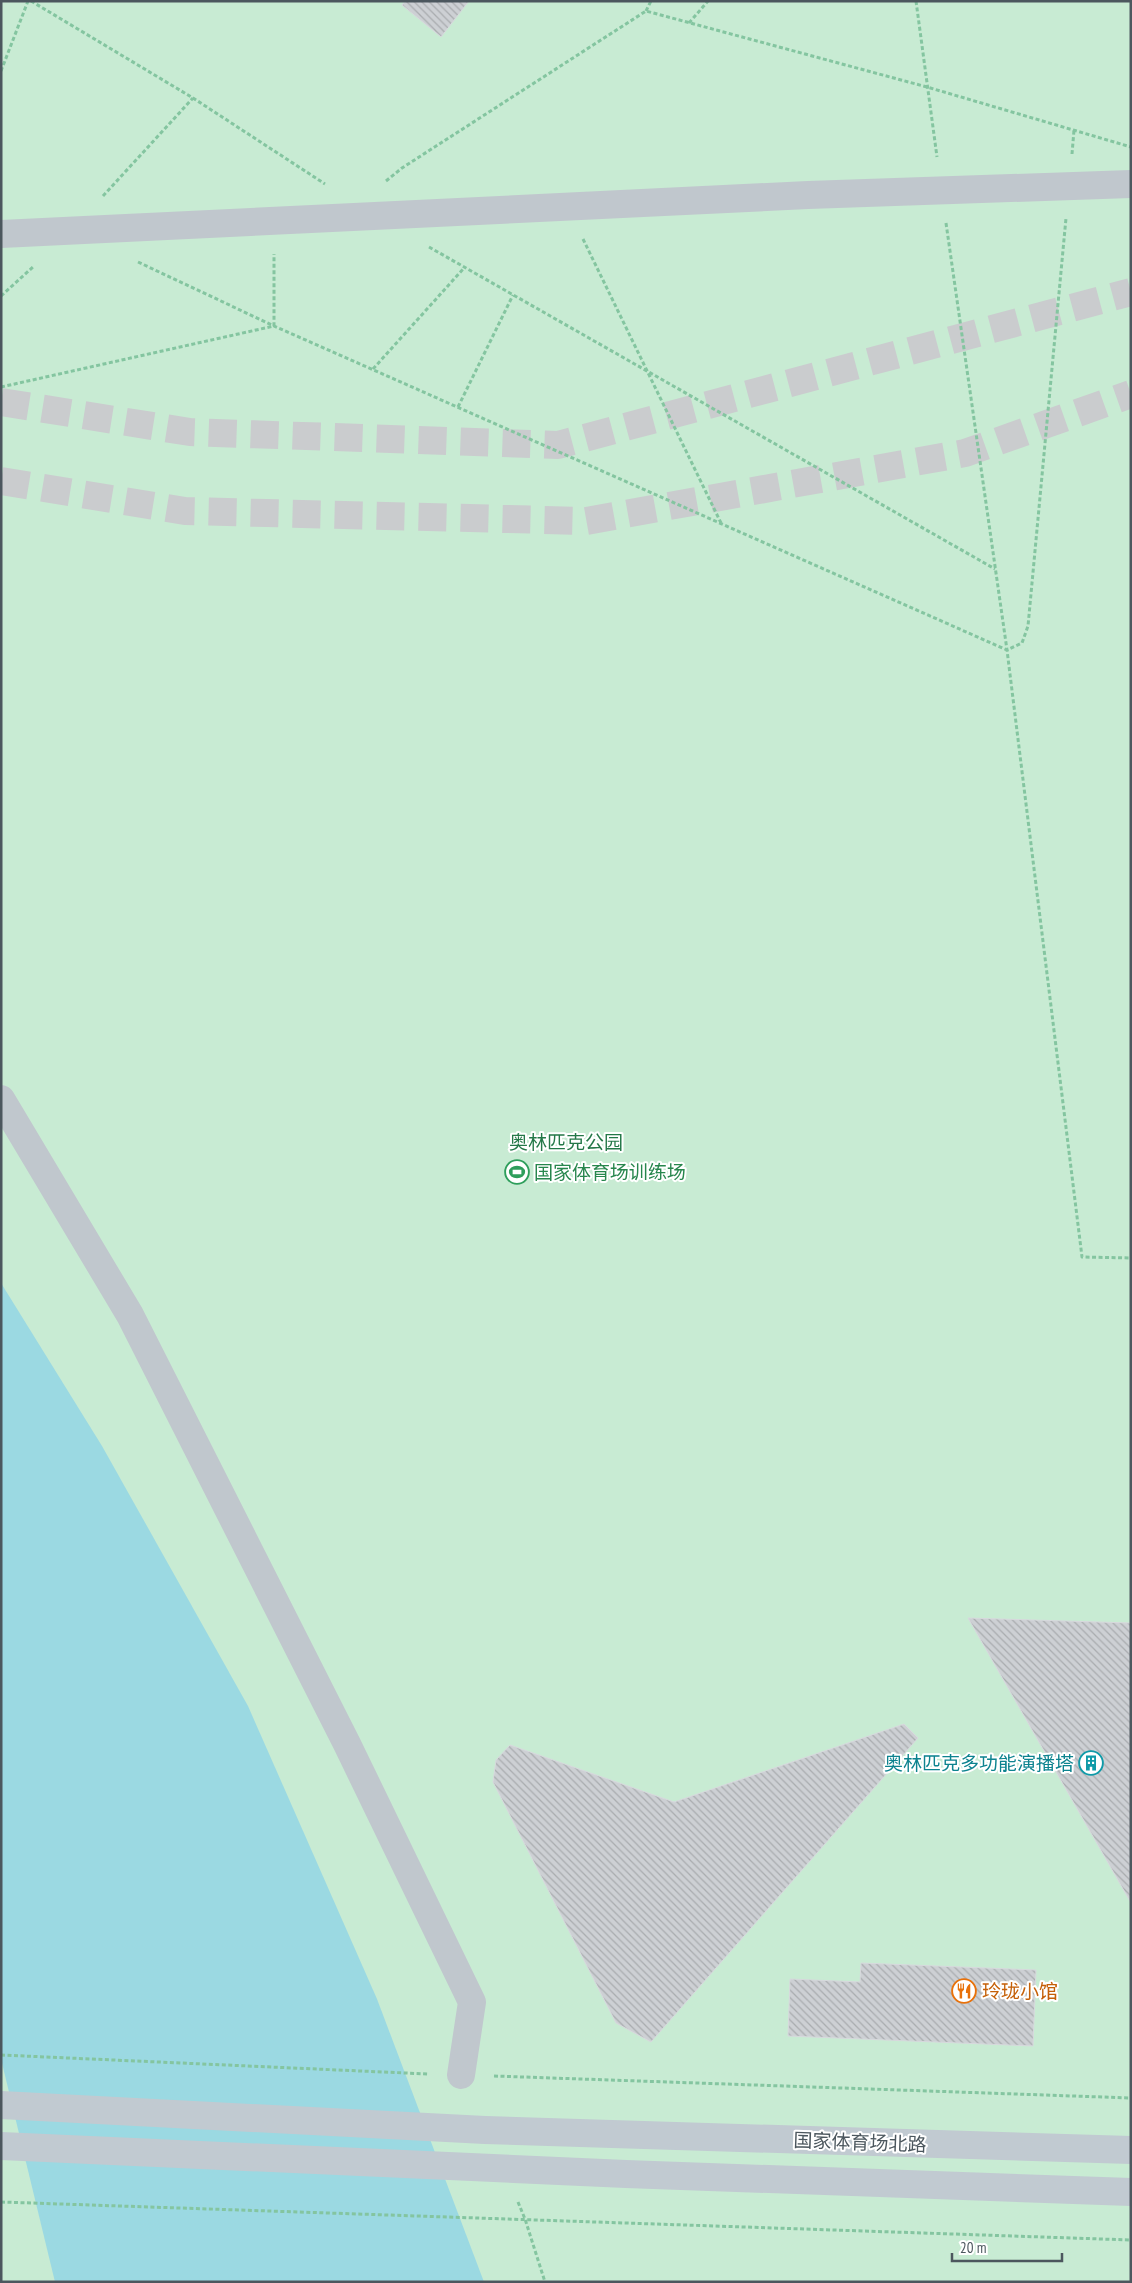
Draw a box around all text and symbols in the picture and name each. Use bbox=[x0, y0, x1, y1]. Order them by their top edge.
park label: 奥林匹克公园 bbox=[509, 1130, 623, 1154]
sports icon: 国家体育场训练场 bbox=[504, 1159, 530, 1185]
place label: 国家体育场训练场 bbox=[534, 1160, 686, 1184]
building icon: 奥林匹克多功能演播塔 bbox=[1078, 1750, 1104, 1776]
place label: 奥林匹克多功能演播塔 bbox=[884, 1751, 1074, 1775]
restaurant icon: 玲珑小馆 bbox=[951, 1978, 977, 2004]
place label: 玲珑小馆 bbox=[982, 1979, 1058, 2003]
street label: 国家体育场北路 bbox=[793, 2128, 927, 2156]
scale bar bbox=[952, 2230, 1062, 2262]
text: 20 m bbox=[960, 2238, 986, 2257]

